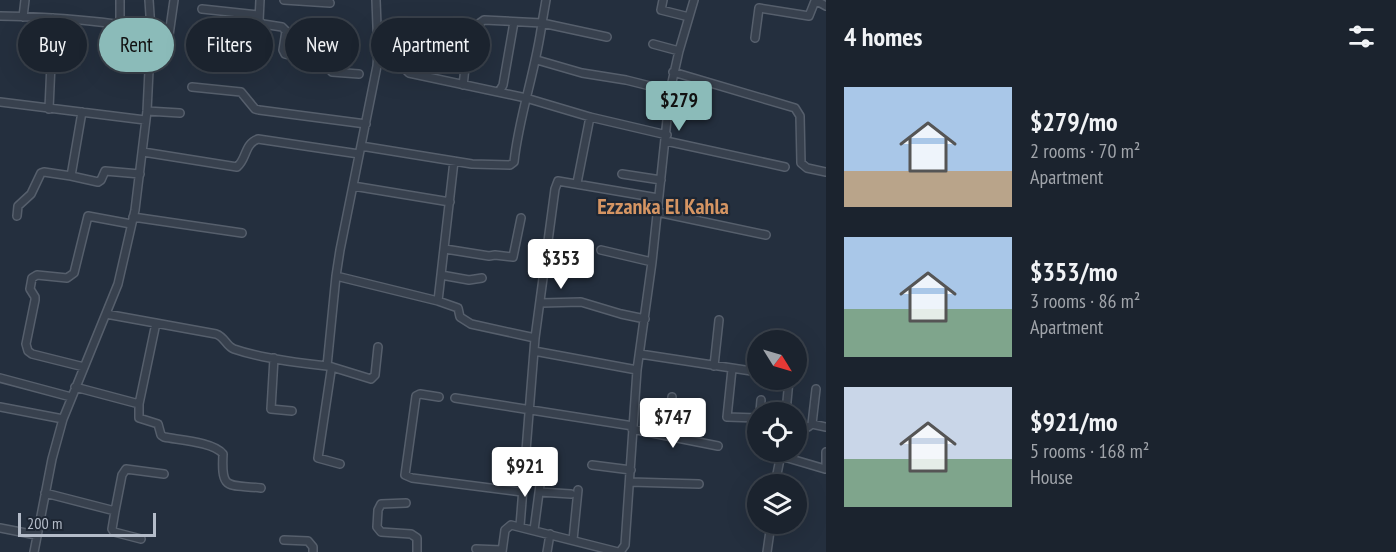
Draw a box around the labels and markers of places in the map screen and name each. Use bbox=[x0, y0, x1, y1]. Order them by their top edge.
pin: $279 bbox=[643, 81, 715, 132]
pin: $353 bbox=[525, 239, 597, 290]
pin: $747 bbox=[637, 398, 709, 449]
pin: $921 bbox=[489, 447, 561, 498]

